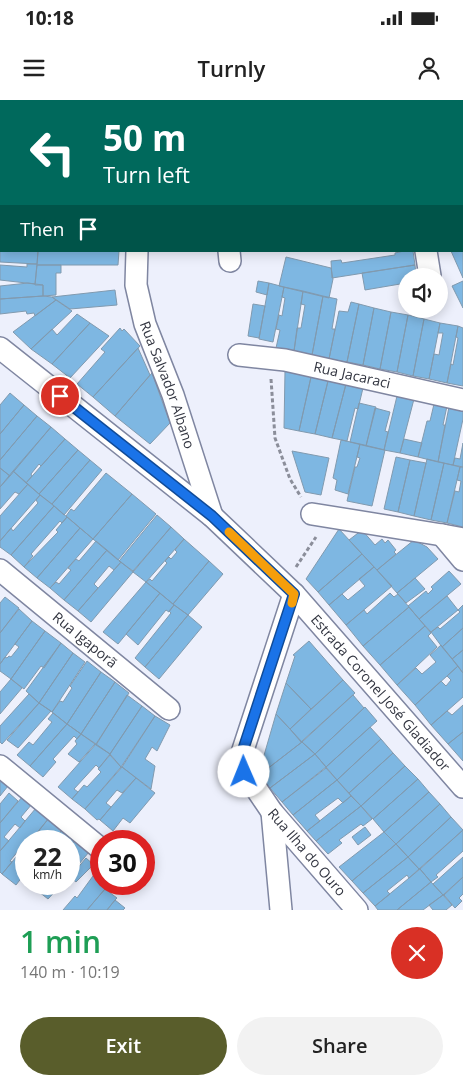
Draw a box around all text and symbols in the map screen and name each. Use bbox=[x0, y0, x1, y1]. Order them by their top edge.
text: 10:18 bbox=[25, 5, 74, 31]
text: Turnly bbox=[198, 53, 265, 83]
icon: menu bbox=[20, 54, 48, 82]
icon: person bbox=[415, 54, 443, 82]
text: 50 m bbox=[103, 114, 186, 161]
icon: left bbox=[20, 120, 85, 185]
text: Turn left bbox=[103, 159, 190, 189]
icon: arrive bbox=[74, 215, 102, 243]
text: Then bbox=[20, 216, 64, 242]
map controls bbox=[398, 268, 448, 318]
button: sound bbox=[398, 268, 448, 318]
street label: Rua Salvador Albano bbox=[136, 318, 200, 451]
street label: Rua Jacaraci bbox=[312, 357, 393, 392]
pin bbox=[39, 375, 81, 417]
icon: arrive bbox=[46, 382, 74, 410]
street label: Rua Igaporã bbox=[49, 607, 122, 672]
street label: Estrada Coronel José Gladiador bbox=[307, 610, 455, 775]
position arrow bbox=[217, 745, 269, 797]
street label: Rua Ilha do Ouro bbox=[264, 804, 351, 900]
speed limit sign: 30 bbox=[90, 830, 155, 895]
text: 22 bbox=[33, 839, 62, 873]
text: km/h bbox=[33, 866, 62, 883]
text: 1 min bbox=[20, 921, 101, 962]
button: close bbox=[391, 927, 443, 979]
text: 140 m · 10:19 bbox=[20, 961, 120, 983]
button: Exit bbox=[20, 1017, 227, 1075]
button: Share bbox=[237, 1017, 443, 1075]

